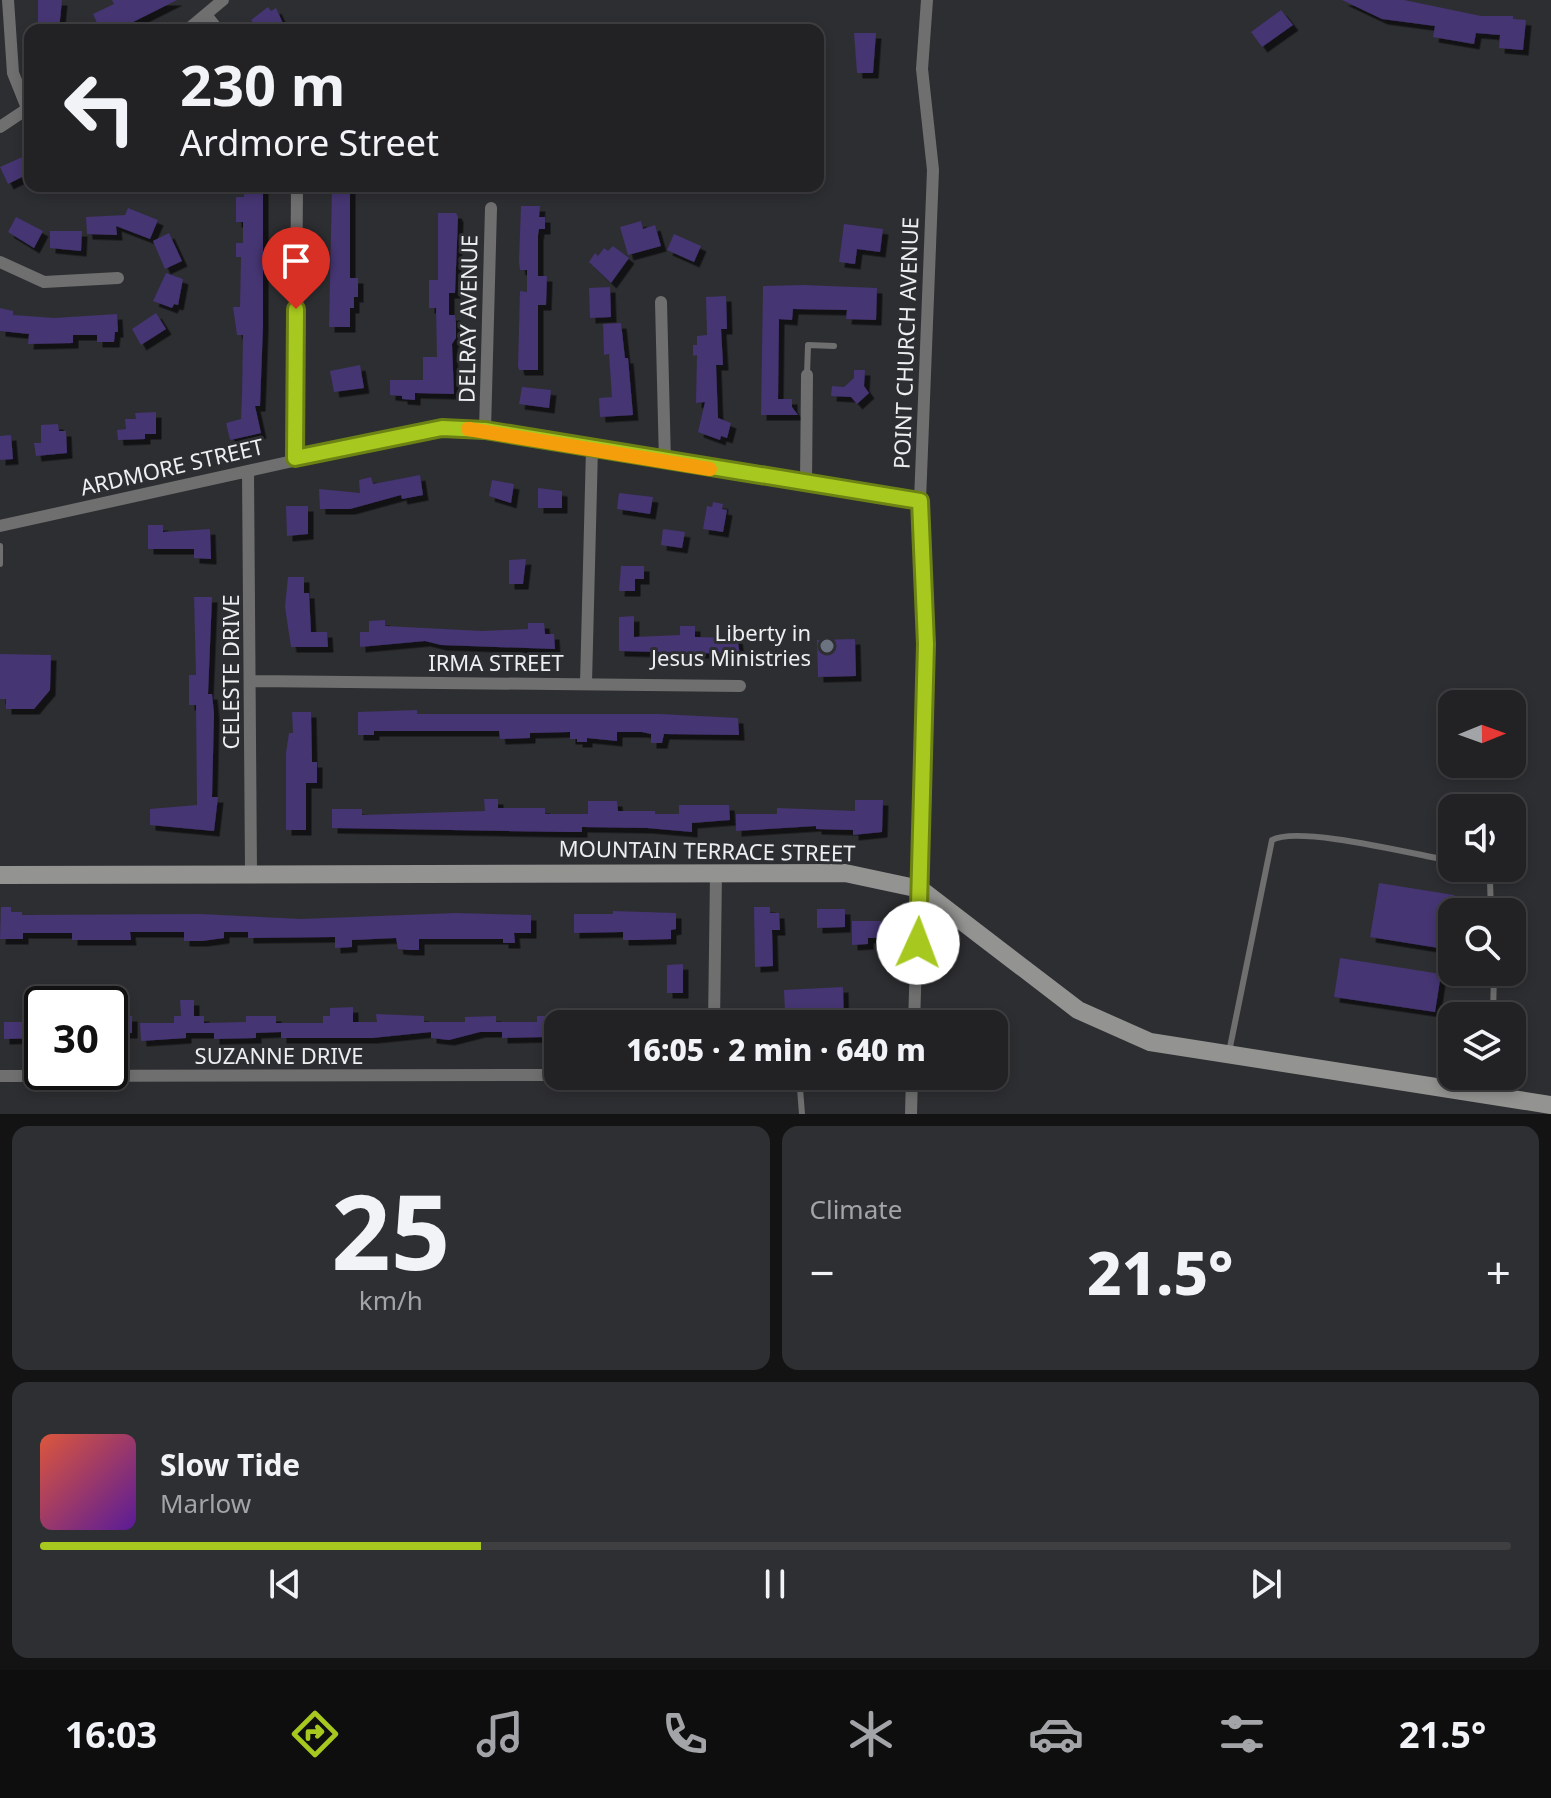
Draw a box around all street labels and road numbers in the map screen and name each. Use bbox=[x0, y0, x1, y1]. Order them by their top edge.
street label: POINT CHURCH AVENUE bbox=[886, 216, 924, 469]
street label: DELRAY AVENUE bbox=[451, 235, 483, 403]
street label: ARDMORE STREET bbox=[77, 430, 266, 502]
street label: CELESTE DRIVE bbox=[215, 595, 245, 749]
street label: IRMA STREET bbox=[428, 647, 564, 677]
street label: MOUNTAIN TERRACE STREET bbox=[558, 832, 856, 868]
street label: SUZANNE DRIVE bbox=[195, 1040, 363, 1070]

